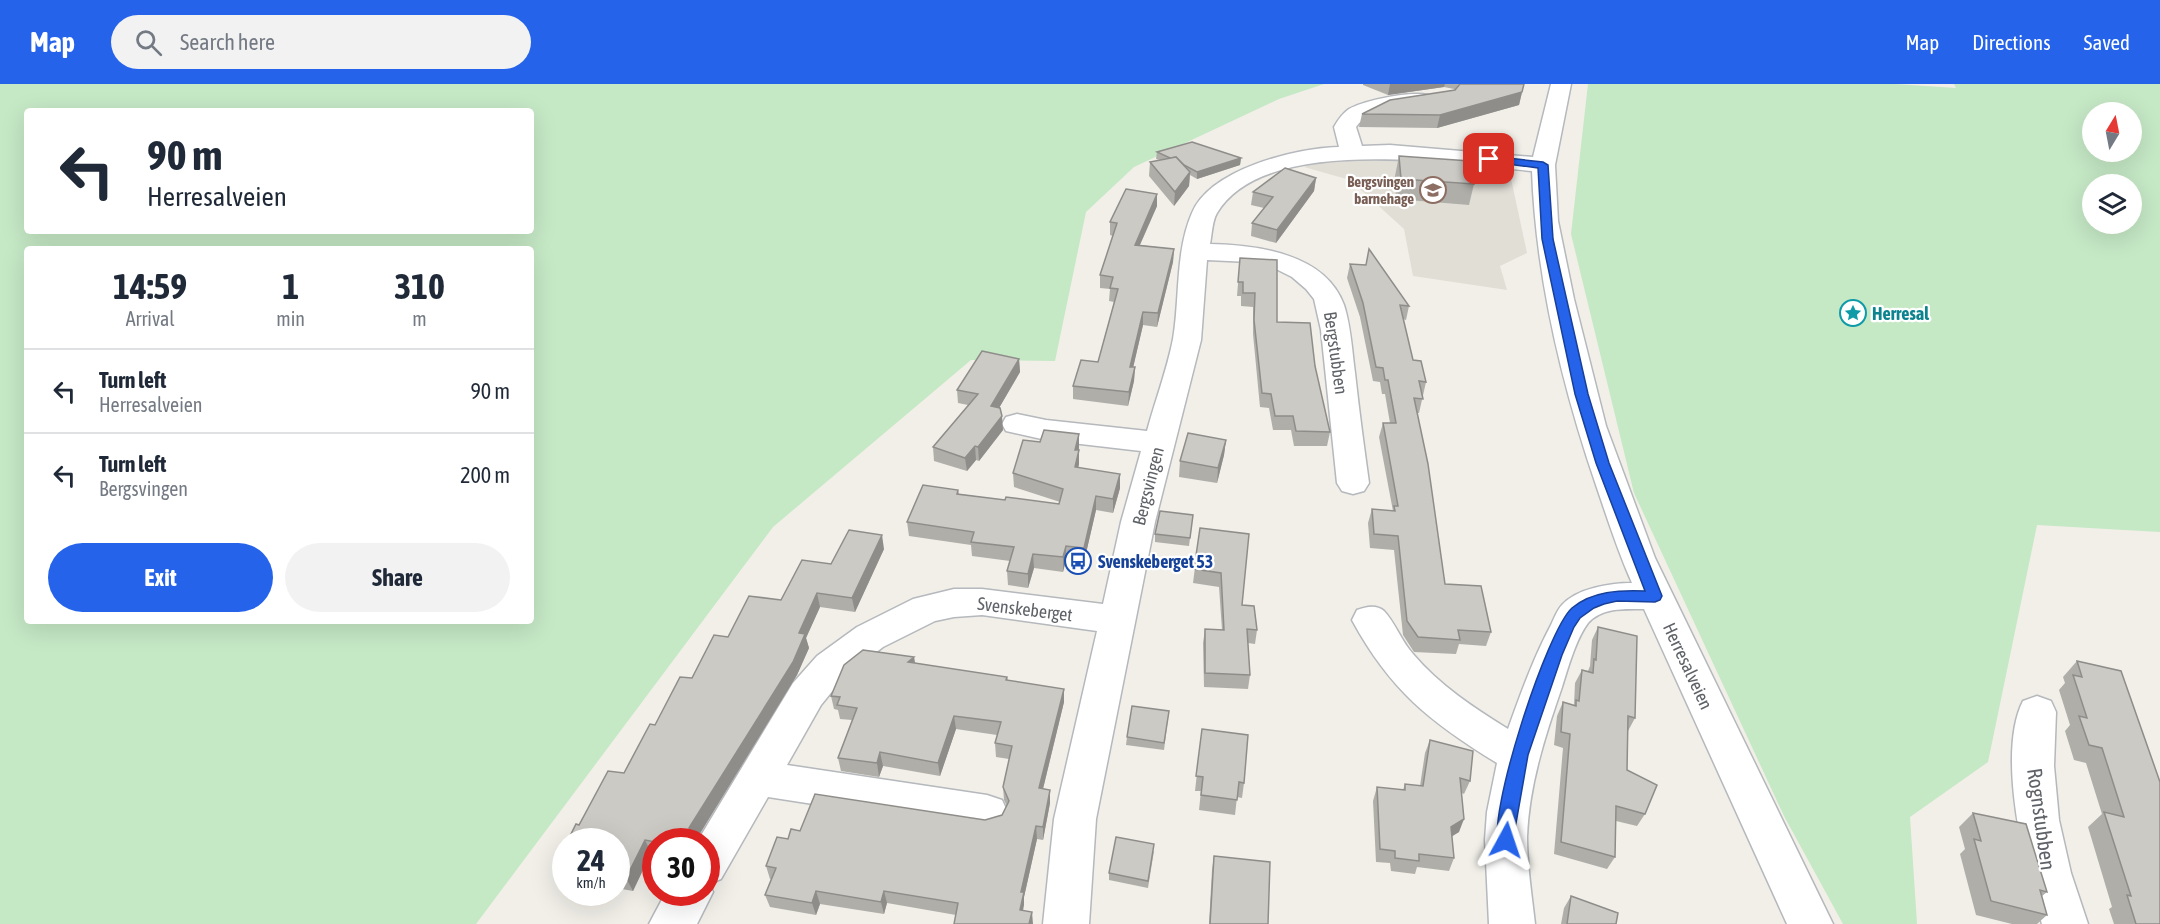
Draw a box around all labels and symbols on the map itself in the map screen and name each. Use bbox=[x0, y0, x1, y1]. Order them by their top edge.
north arrow bbox=[2082, 102, 2142, 162]
pin bbox=[1463, 133, 1514, 184]
place label: Bergsvingen barnehage bbox=[1347, 173, 1414, 207]
school or university icon: Bergsvingen barnehage bbox=[1418, 175, 1448, 205]
place icon: Herresal bbox=[1838, 298, 1868, 328]
place label: Herresal bbox=[1872, 303, 1929, 324]
street label: Bergstubben bbox=[1320, 310, 1352, 396]
street label: Bergsvingen bbox=[1128, 445, 1168, 527]
bus stop icon: Svenskeberget 53 bbox=[1063, 546, 1093, 576]
place label: Svenskeberget 53 bbox=[1098, 551, 1213, 572]
street label: Svenskeberget bbox=[976, 593, 1074, 625]
street label: Herresalveien bbox=[1659, 619, 1717, 713]
street label: Rognstubben bbox=[2023, 766, 2061, 872]
position arrow bbox=[1474, 808, 1538, 872]
speed limit sign: 30 bbox=[642, 828, 720, 906]

